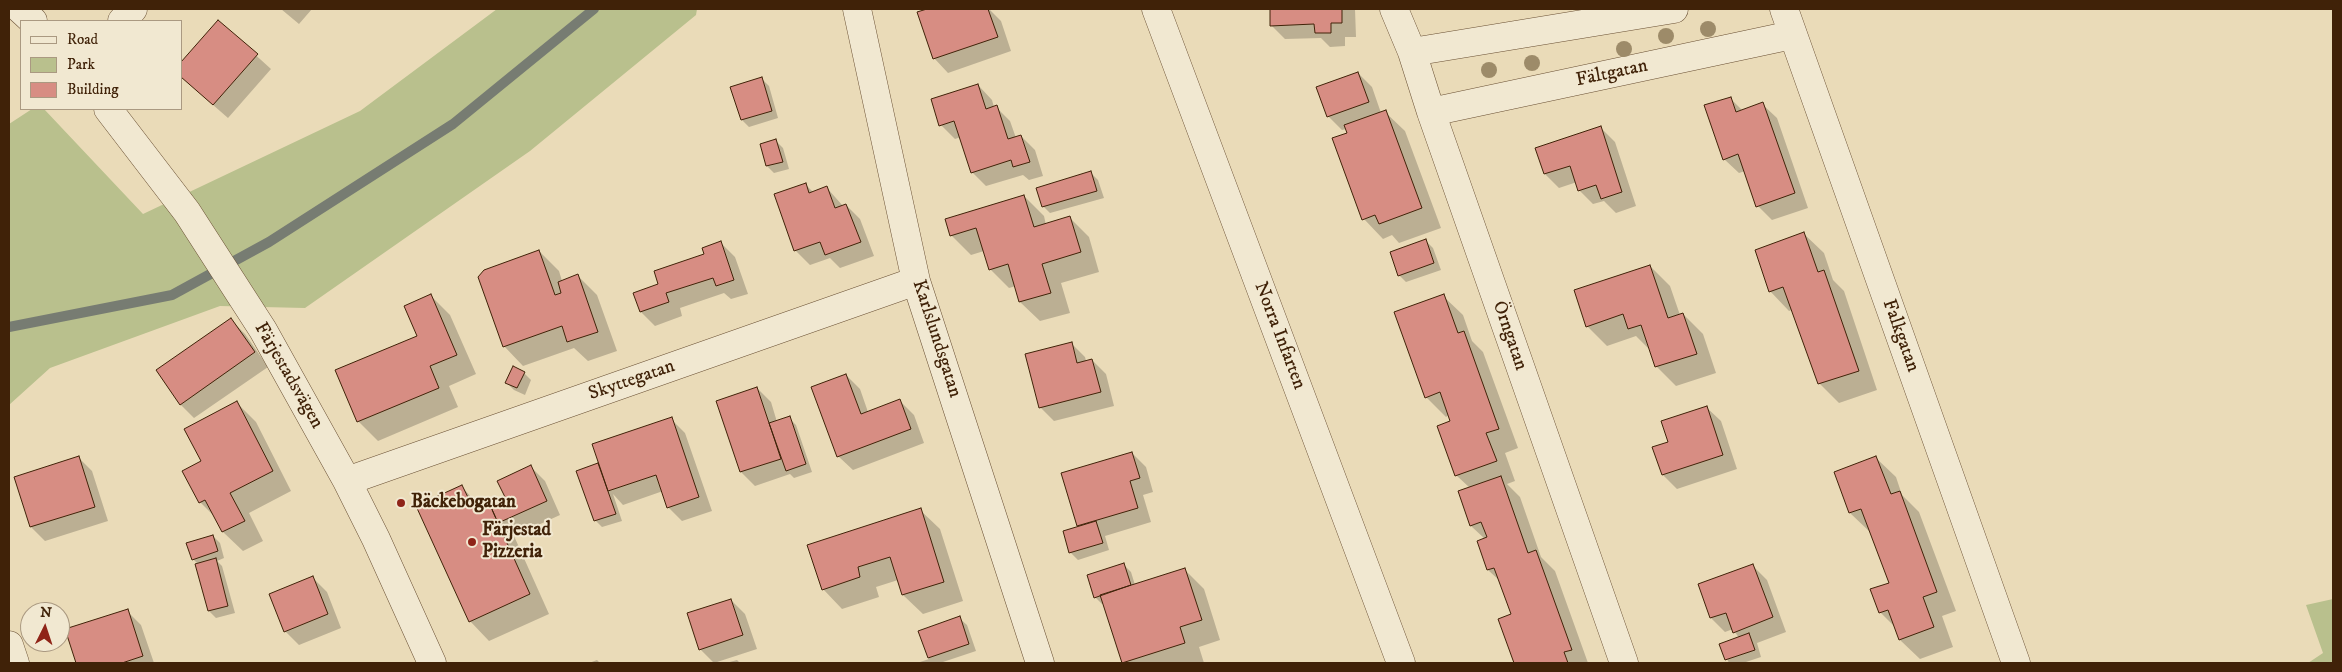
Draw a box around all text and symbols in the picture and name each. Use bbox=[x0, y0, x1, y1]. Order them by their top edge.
legend bbox=[20, 20, 182, 110]
text: Road bbox=[67, 30, 98, 49]
text: Park bbox=[67, 55, 95, 74]
street label: Fältgatan bbox=[1574, 55, 1650, 93]
text: Building bbox=[67, 80, 119, 99]
street label: Karlslundsgatan bbox=[906, 277, 966, 401]
street label: Norra Infarten bbox=[1248, 279, 1310, 393]
street label: Falkgatan bbox=[1876, 297, 1924, 375]
street label: Örngatan bbox=[1487, 298, 1531, 374]
street label: Färjestadsvägen bbox=[248, 319, 328, 433]
street label: Skyttegatan bbox=[586, 356, 678, 406]
place label: Bäckebogatan bbox=[411, 492, 516, 514]
marker: Bäckebogatan bbox=[395, 497, 407, 509]
place label: Färjestad Pizzeria bbox=[482, 520, 551, 564]
marker: Färjestad Pizzeria bbox=[466, 536, 478, 548]
north arrow bbox=[20, 602, 70, 652]
text: N bbox=[40, 604, 52, 622]

